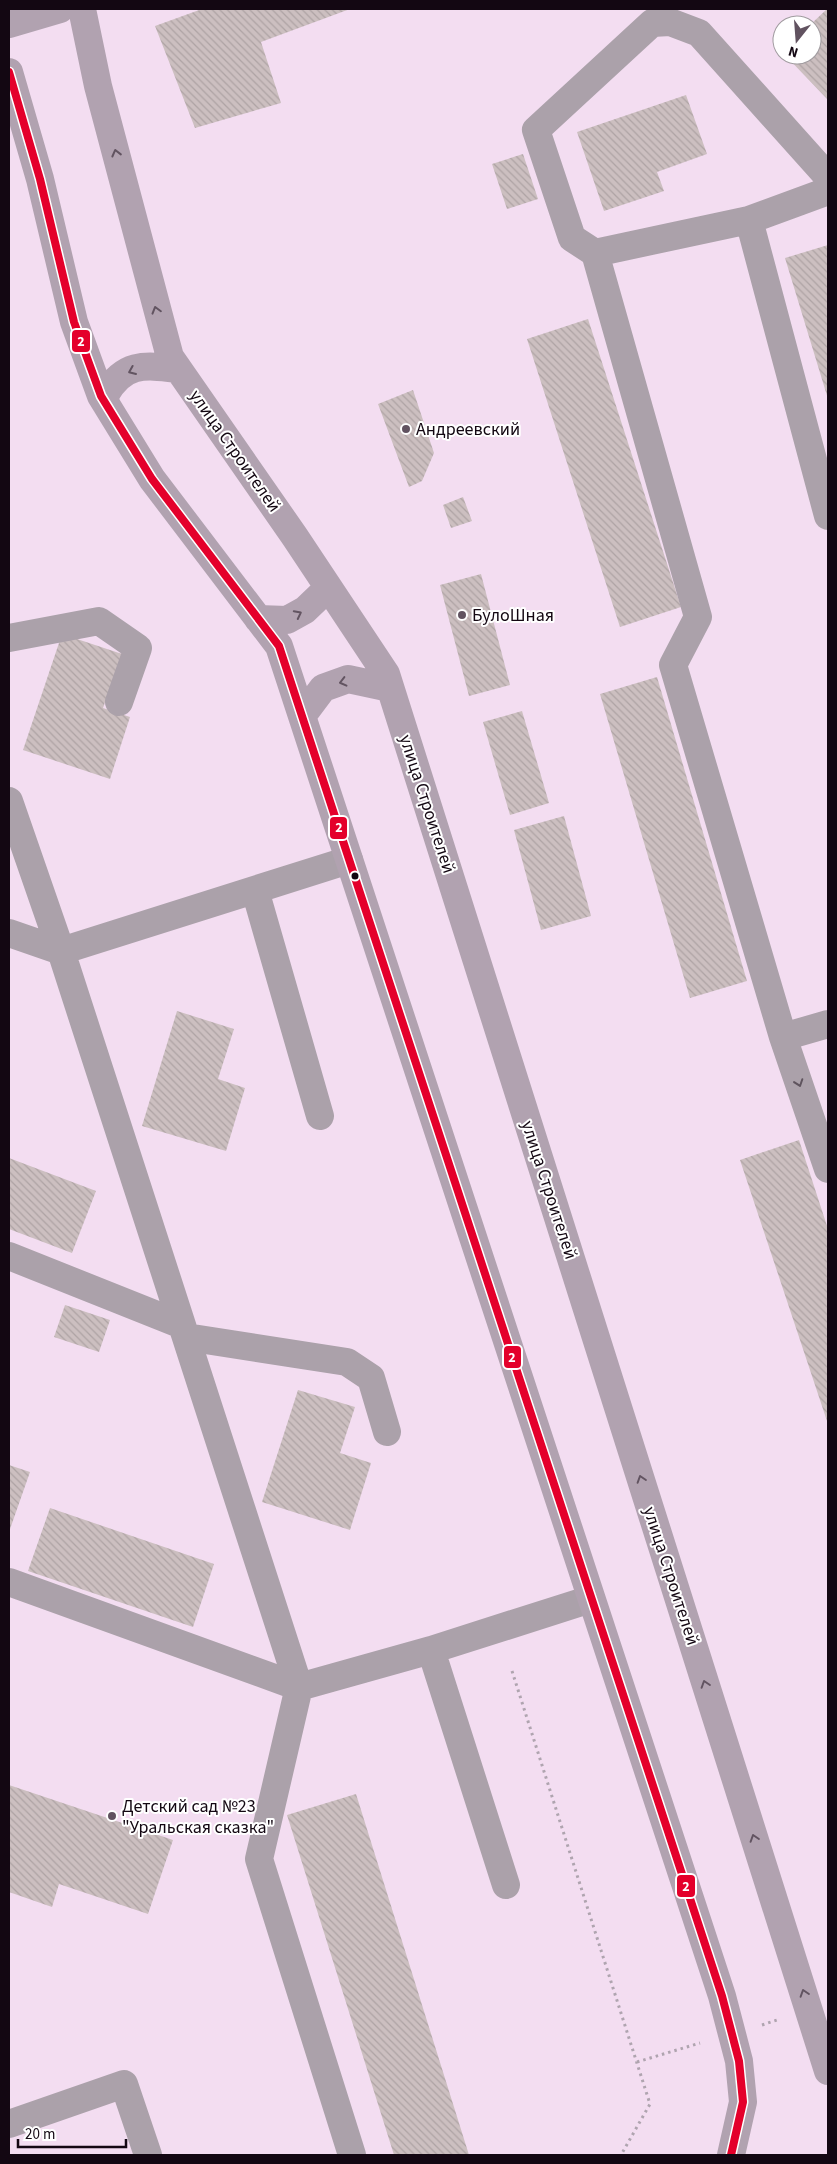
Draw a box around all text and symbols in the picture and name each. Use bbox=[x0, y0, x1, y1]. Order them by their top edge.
north arrow bbox=[772, 15, 822, 65]
text: N bbox=[786, 41, 801, 62]
one-way arrow bbox=[111, 149, 121, 157]
one-way arrow bbox=[152, 307, 162, 315]
line badge: 2 bbox=[71, 329, 91, 353]
text: 2 bbox=[77, 332, 85, 352]
one-way arrow bbox=[128, 364, 137, 375]
street label: улица Строителей bbox=[183, 385, 287, 517]
place label: Андреевский bbox=[416, 417, 520, 442]
marker: Андреевский bbox=[400, 423, 412, 435]
place label: БулоШная bbox=[472, 603, 554, 628]
marker: БулоШная bbox=[456, 609, 468, 621]
one-way arrow bbox=[292, 610, 301, 620]
one-way arrow bbox=[338, 676, 347, 687]
street label: улица Строителей bbox=[393, 731, 461, 877]
line badge: 2 bbox=[329, 816, 348, 840]
text: 2 bbox=[335, 818, 343, 838]
unlabelled marker bbox=[350, 871, 360, 881]
one-way arrow bbox=[793, 1079, 803, 1087]
street label: улица Строителей bbox=[515, 1117, 583, 1263]
line badge: 2 bbox=[503, 1345, 522, 1369]
text: 2 bbox=[508, 1348, 516, 1368]
one-way arrow bbox=[636, 1475, 646, 1483]
street label: улица Строителей bbox=[637, 1503, 705, 1649]
one-way arrow bbox=[701, 1680, 711, 1688]
place label: Детский сад №23 "Уральская сказка" bbox=[122, 1794, 274, 1840]
marker: Детский сад №23 "Уральская сказка" bbox=[106, 1810, 118, 1822]
one-way arrow bbox=[750, 1835, 760, 1843]
line badge: 2 bbox=[676, 1874, 696, 1898]
text: 2 bbox=[682, 1877, 690, 1897]
one-way arrow bbox=[799, 1990, 809, 1998]
scale bar bbox=[18, 2116, 125, 2148]
text: 20 m bbox=[25, 2124, 55, 2145]

